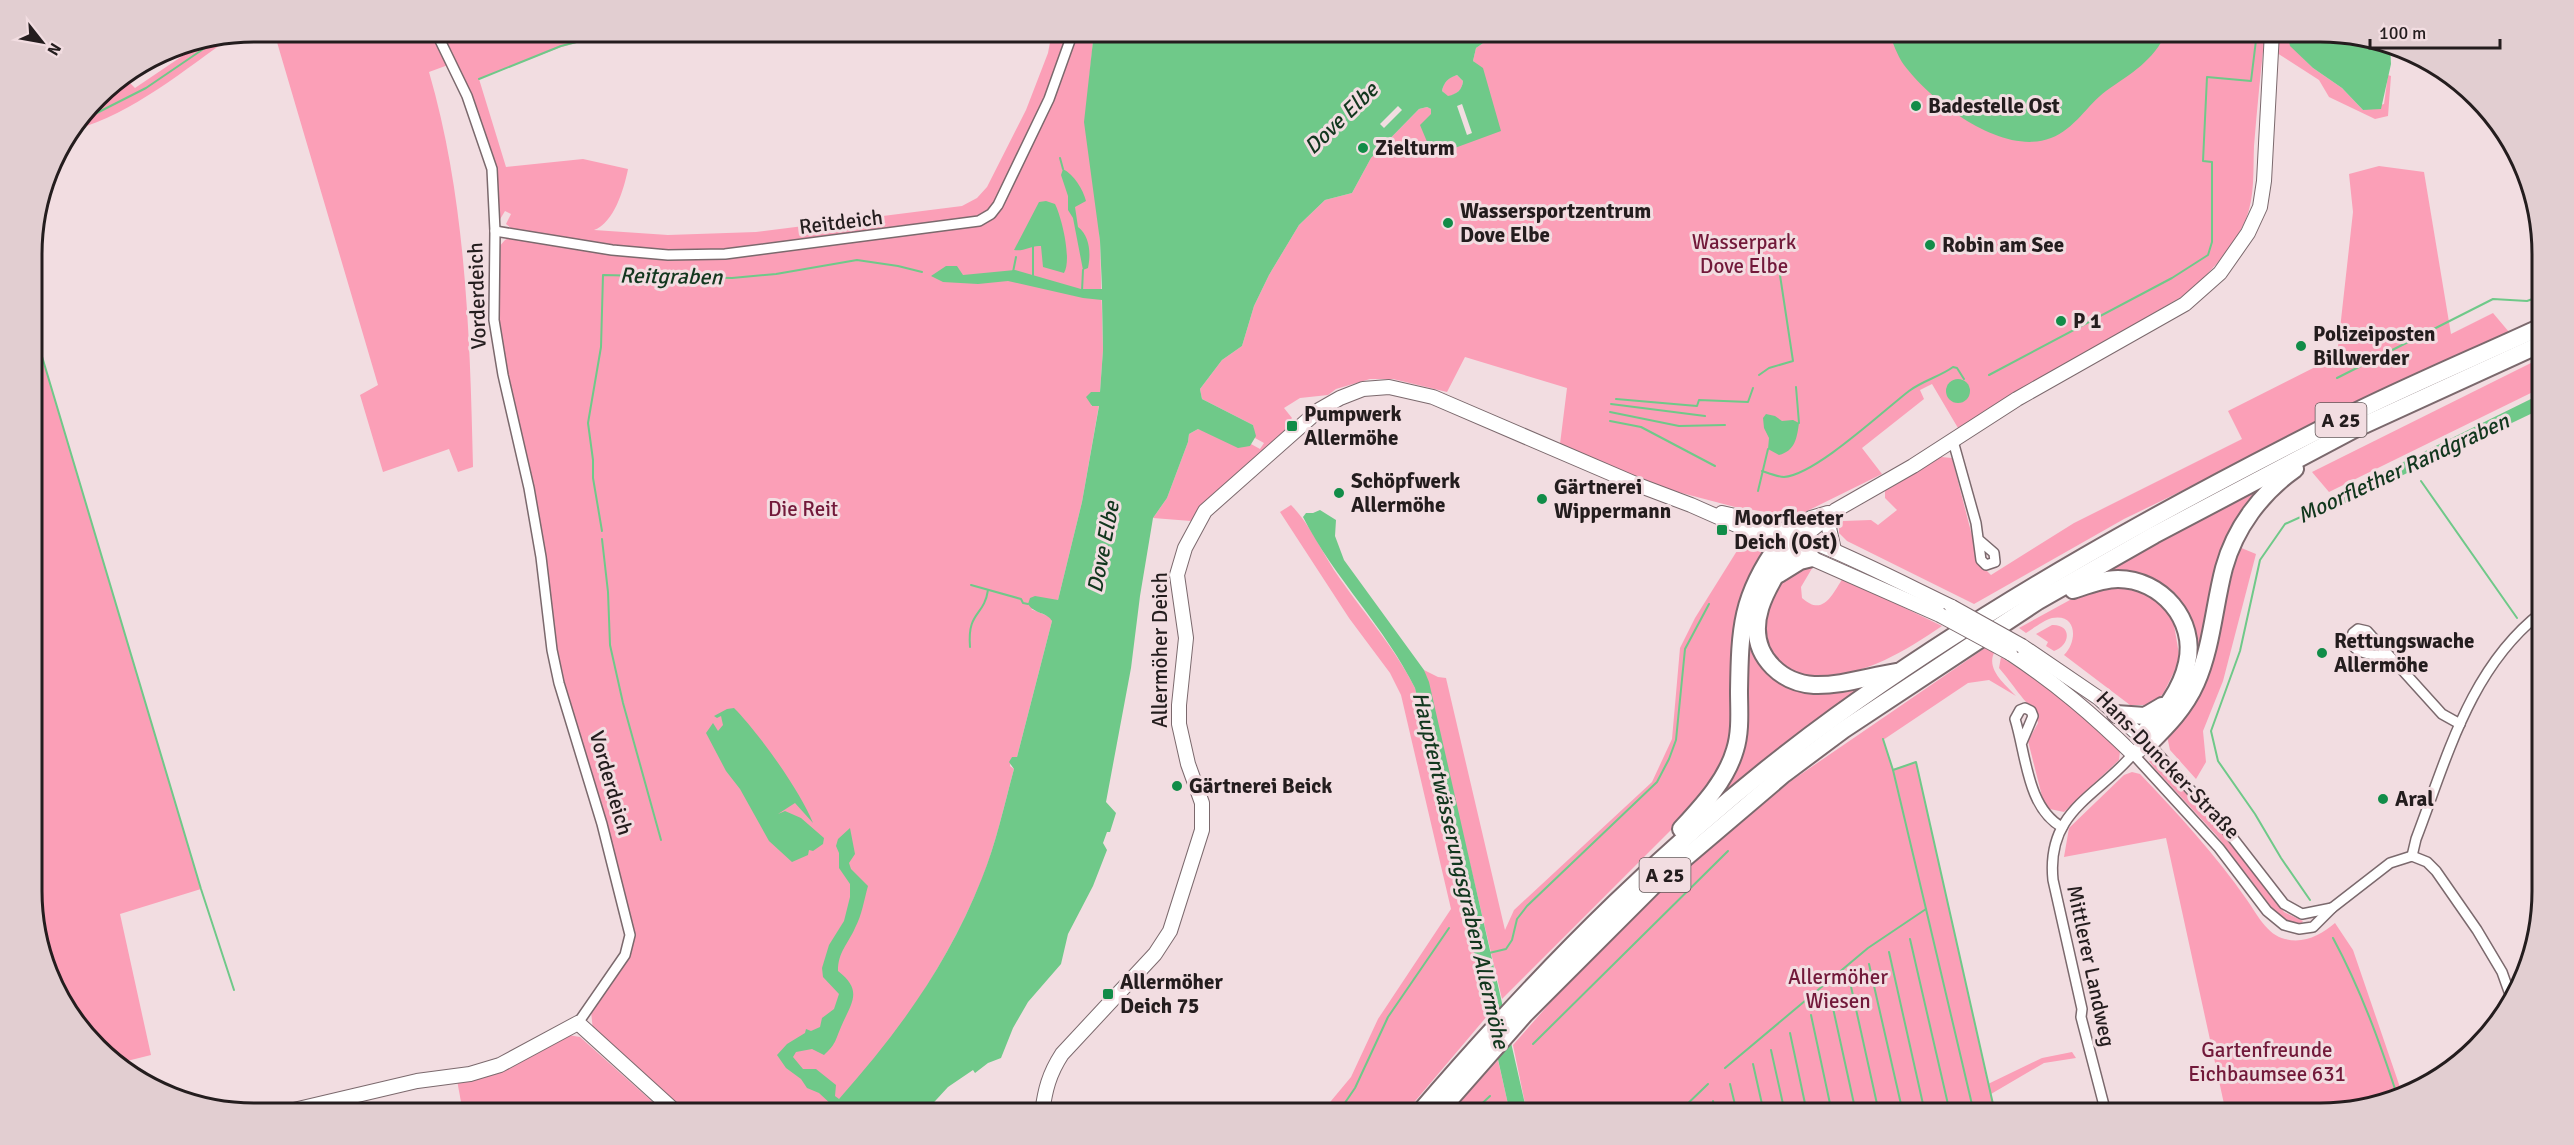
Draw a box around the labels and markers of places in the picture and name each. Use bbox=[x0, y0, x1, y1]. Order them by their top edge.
place label: Badestelle Ost bbox=[1928, 93, 2060, 119]
marker: Badestelle Ost bbox=[1909, 99, 1923, 113]
place label: Zielturm bbox=[1375, 135, 1455, 161]
marker: Zielturm bbox=[1356, 141, 1370, 155]
place label: Wassersportzentrum Dove Elbe bbox=[1460, 198, 1651, 248]
marker: Wassersportzentrum Dove Elbe bbox=[1441, 216, 1455, 230]
place label: Robin am See bbox=[1942, 232, 2064, 258]
marker: Robin am See bbox=[1923, 238, 1937, 252]
place label: P 1 bbox=[2073, 308, 2101, 334]
marker: P 1 bbox=[2054, 314, 2068, 328]
place label: Polizeiposten Billwerder bbox=[2313, 321, 2436, 371]
marker: Polizeiposten Billwerder bbox=[2294, 339, 2308, 353]
place label: Pumpwerk Allermöhe bbox=[1304, 401, 1401, 451]
marker: Pumpwerk Allermöhe bbox=[1285, 419, 1299, 433]
place label: Schöpfwerk Allermöhe bbox=[1351, 468, 1460, 518]
place label: Gärtnerei Wippermann bbox=[1554, 474, 1671, 524]
marker: Schöpfwerk Allermöhe bbox=[1332, 486, 1346, 500]
marker: Gärtnerei Wippermann bbox=[1535, 492, 1549, 506]
place label: Moorfleeter Deich (Ost) bbox=[1734, 505, 1844, 555]
marker: Moorfleeter Deich (Ost) bbox=[1715, 523, 1729, 537]
place label: Rettungswache Allermöhe bbox=[2334, 628, 2475, 678]
marker: Rettungswache Allermöhe bbox=[2315, 646, 2329, 660]
place label: Gärtnerei Beick bbox=[1189, 773, 1332, 799]
marker: Gärtnerei Beick bbox=[1170, 779, 1184, 793]
place label: Aral bbox=[2395, 786, 2434, 812]
marker: Aral bbox=[2376, 792, 2390, 806]
place label: Allermöher Deich 75 bbox=[1120, 969, 1223, 1019]
marker: Allermöher Deich 75 bbox=[1101, 987, 1115, 1001]

